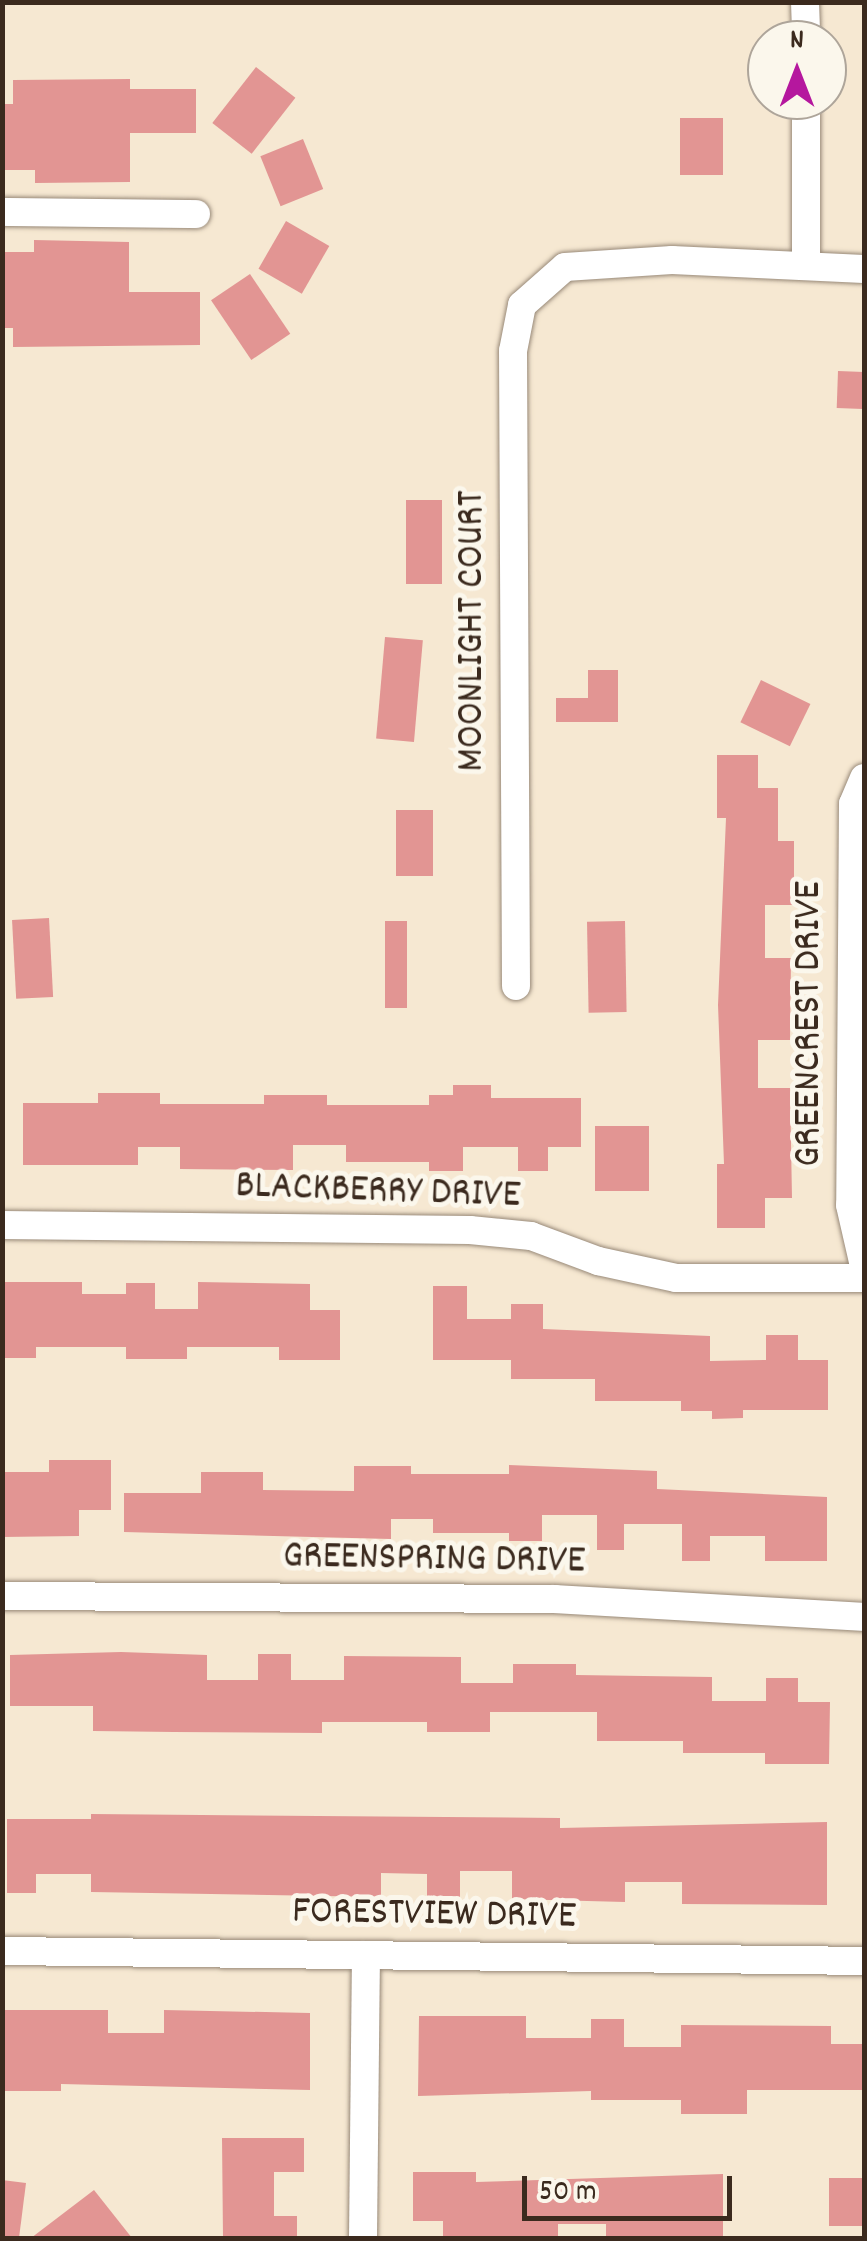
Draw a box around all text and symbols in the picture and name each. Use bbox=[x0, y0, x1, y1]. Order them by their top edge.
north arrow bbox=[747, 20, 847, 120]
text: N bbox=[790, 22, 804, 62]
street label: MOONLIGHT COURT bbox=[450, 490, 498, 772]
street label: GREENCREST DRIVE bbox=[787, 881, 835, 1167]
street label: BLACKBERRY DRIVE bbox=[235, 1164, 521, 1222]
street label: GREENSPRING DRIVE bbox=[282, 1534, 586, 1588]
street label: FORESTVIEW DRIVE bbox=[292, 1890, 576, 1942]
scale bar bbox=[527, 2156, 737, 2218]
text: 50 m bbox=[539, 2172, 597, 2215]

